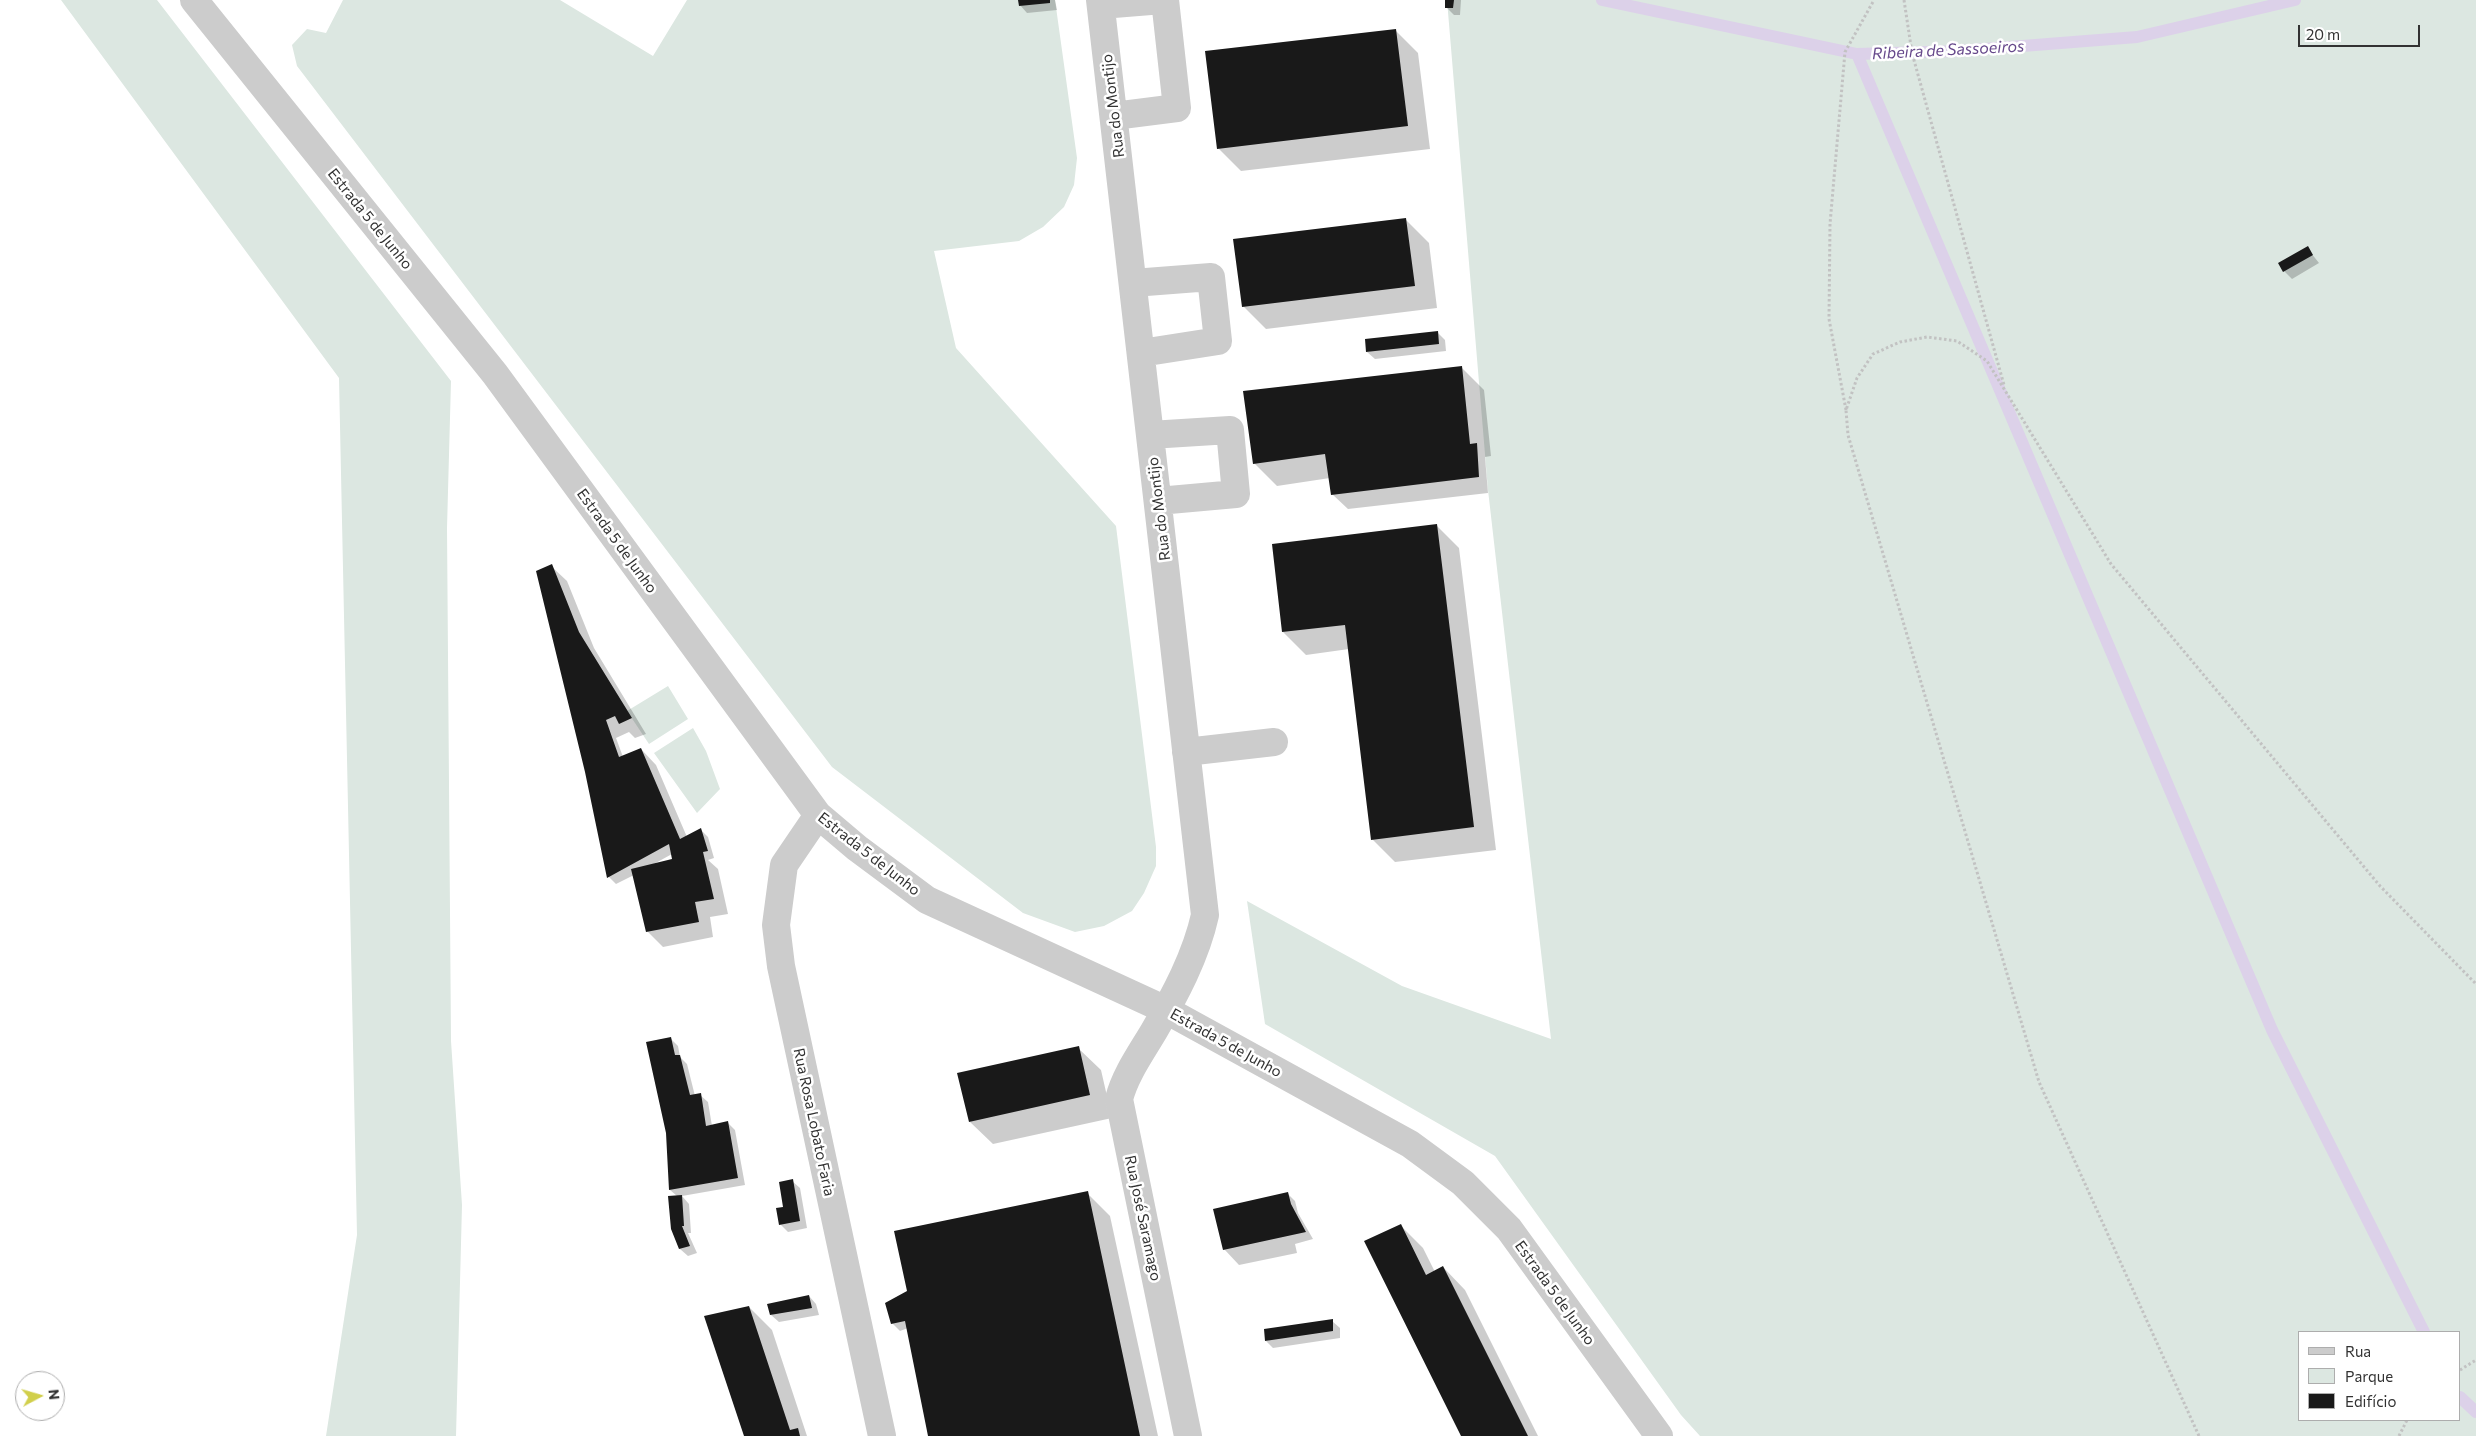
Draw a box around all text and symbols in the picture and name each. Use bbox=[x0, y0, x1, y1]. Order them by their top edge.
scale bar bbox=[2301, 15, 2424, 47]
text: 20 m bbox=[2306, 25, 2340, 43]
water label: Ribeira de Sassoeiros bbox=[1871, 36, 2025, 64]
street label: Rua do Montijo bbox=[1098, 53, 1128, 159]
street label: Estrada 5 de Junho bbox=[324, 165, 416, 273]
street label: Rua do Montijo bbox=[1144, 456, 1174, 562]
street label: Estrada 5 de Junho bbox=[573, 485, 661, 597]
street label: Estrada 5 de Junho bbox=[814, 809, 924, 899]
street label: Estrada 5 de Junho bbox=[1167, 1005, 1285, 1081]
street label: Rua Rosa Lobato Faria bbox=[790, 1046, 838, 1198]
street label: Rua José Saramago bbox=[1121, 1154, 1165, 1282]
street label: Estrada 5 de Junho bbox=[1511, 1237, 1599, 1349]
legend bbox=[2298, 1331, 2461, 1421]
text: Rua bbox=[2345, 1342, 2371, 1360]
text: Parque bbox=[2345, 1367, 2393, 1385]
north arrow bbox=[15, 1371, 65, 1421]
text: N bbox=[45, 1388, 63, 1401]
text: Edifício bbox=[2345, 1392, 2396, 1410]

